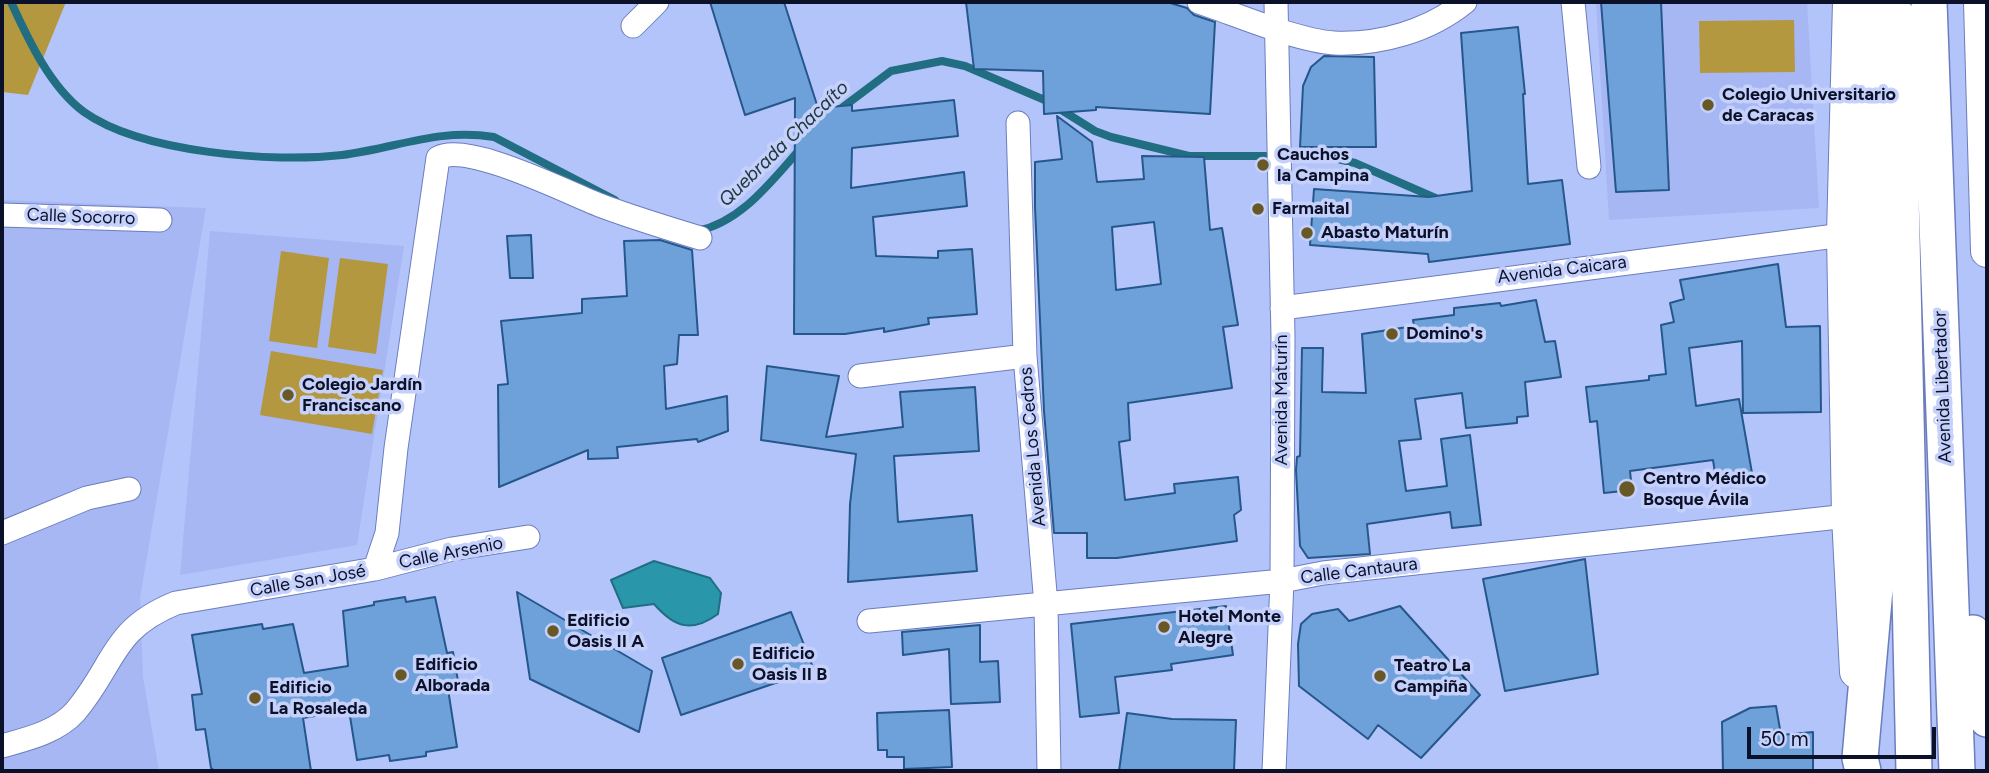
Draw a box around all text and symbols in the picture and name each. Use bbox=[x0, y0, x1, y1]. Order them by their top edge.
water label: Quebrada Chacaíto bbox=[714, 76, 854, 212]
place label: Colegio Universitario de Caracas bbox=[1722, 84, 1896, 126]
marker: Colegio Universitario de Caracas bbox=[1700, 97, 1716, 113]
place label: Cauchos la Campina bbox=[1277, 144, 1369, 186]
marker: Cauchos la Campina bbox=[1255, 157, 1271, 173]
place label: Farmaital bbox=[1272, 198, 1349, 220]
marker: Farmaital bbox=[1250, 201, 1266, 217]
street label: Calle Socorro bbox=[26, 204, 136, 230]
place label: Abasto Maturín bbox=[1321, 222, 1449, 244]
marker: Abasto Maturín bbox=[1299, 225, 1315, 241]
street label: Avenida Caicara bbox=[1496, 251, 1628, 289]
street label: Avenida Libertador bbox=[1930, 310, 1956, 464]
place label: Domino's bbox=[1406, 323, 1483, 345]
marker: Domino's bbox=[1384, 326, 1400, 342]
street label: Avenida Maturín bbox=[1271, 335, 1293, 465]
street label: Avenida Los Cedros bbox=[1015, 366, 1051, 528]
place label: Colegio Jardín Franciscano bbox=[302, 374, 422, 416]
marker: Colegio Jardín Franciscano bbox=[280, 387, 296, 403]
place label: Centro Médico Bosque Ávila bbox=[1643, 468, 1766, 510]
marker: Centro Médico Bosque Ávila bbox=[1617, 479, 1637, 499]
street label: Calle Arsenio bbox=[397, 532, 505, 574]
street label: Calle Cantaura bbox=[1299, 553, 1419, 589]
street label: Calle San José bbox=[249, 560, 367, 602]
place label: Hotel Monte Alegre bbox=[1178, 606, 1281, 648]
place label: Edificio Oasis II A bbox=[567, 610, 644, 652]
marker: Hotel Monte Alegre bbox=[1156, 619, 1172, 635]
marker: Edificio Oasis II A bbox=[545, 623, 561, 639]
place label: Edificio Oasis II B bbox=[752, 643, 827, 686]
place label: Edificio Alborada bbox=[415, 654, 490, 696]
place label: Teatro La Campiña bbox=[1394, 655, 1471, 698]
marker: Edificio Oasis II B bbox=[730, 656, 746, 672]
marker: Edificio Alborada bbox=[393, 667, 409, 683]
marker: Teatro La Campiña bbox=[1372, 668, 1388, 684]
place label: Edificio La Rosaleda bbox=[269, 677, 367, 720]
marker: Edificio La Rosaleda bbox=[247, 690, 263, 706]
scale bar bbox=[1751, 714, 1940, 758]
text: 50 m bbox=[1760, 726, 1809, 751]

